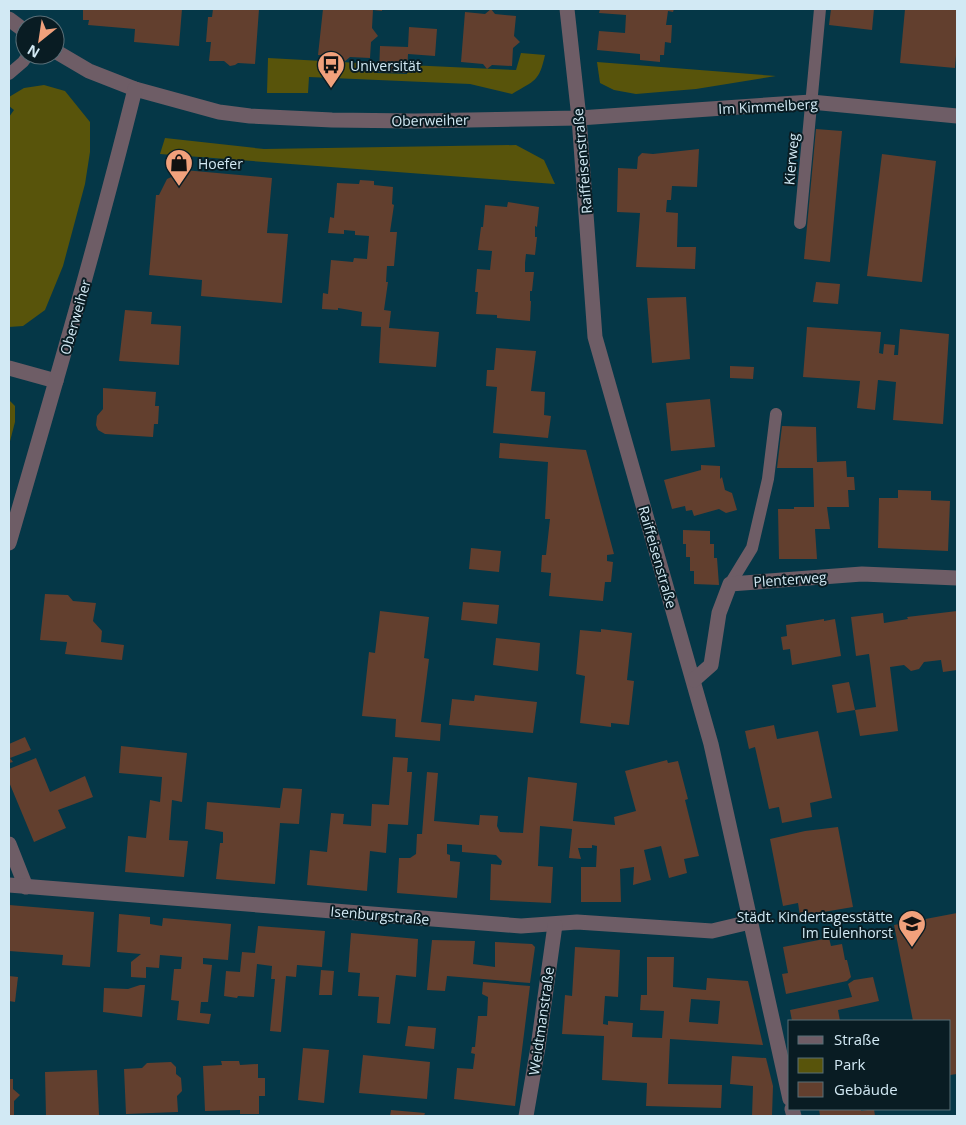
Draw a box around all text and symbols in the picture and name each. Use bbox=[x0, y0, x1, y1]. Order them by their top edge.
north arrow bbox=[15, 15, 65, 65]
text: N bbox=[24, 41, 43, 63]
bus stop icon: Universität bbox=[316, 50, 346, 89]
place label: Universität bbox=[350, 56, 421, 75]
street label: Im Kimmelberg bbox=[718, 94, 819, 118]
street label: Raiffeisenstraße bbox=[568, 107, 596, 214]
street label: Oberweiher bbox=[391, 110, 469, 130]
street label: Kierweg bbox=[779, 132, 803, 186]
shop icon: Hoefer bbox=[164, 148, 194, 187]
place label: Hoefer bbox=[198, 154, 243, 173]
street label: Oberweiher bbox=[55, 277, 95, 357]
street label: Raiffeisenstraße bbox=[634, 504, 682, 611]
street label: Plenterweg bbox=[753, 567, 828, 591]
street label: Isenburgstraße bbox=[330, 901, 430, 929]
place label: Städt. Kindertagesstätte Im Eulenhorst bbox=[737, 907, 893, 942]
school or university icon: Städt. Kindertagesstätte Im Eulenhorst bbox=[897, 909, 927, 948]
street label: Weidtmanstraße bbox=[524, 966, 558, 1076]
legend bbox=[788, 1020, 951, 1110]
text: Straße bbox=[834, 1029, 880, 1049]
text: Park bbox=[834, 1054, 865, 1074]
text: Gebäude bbox=[834, 1079, 898, 1099]

